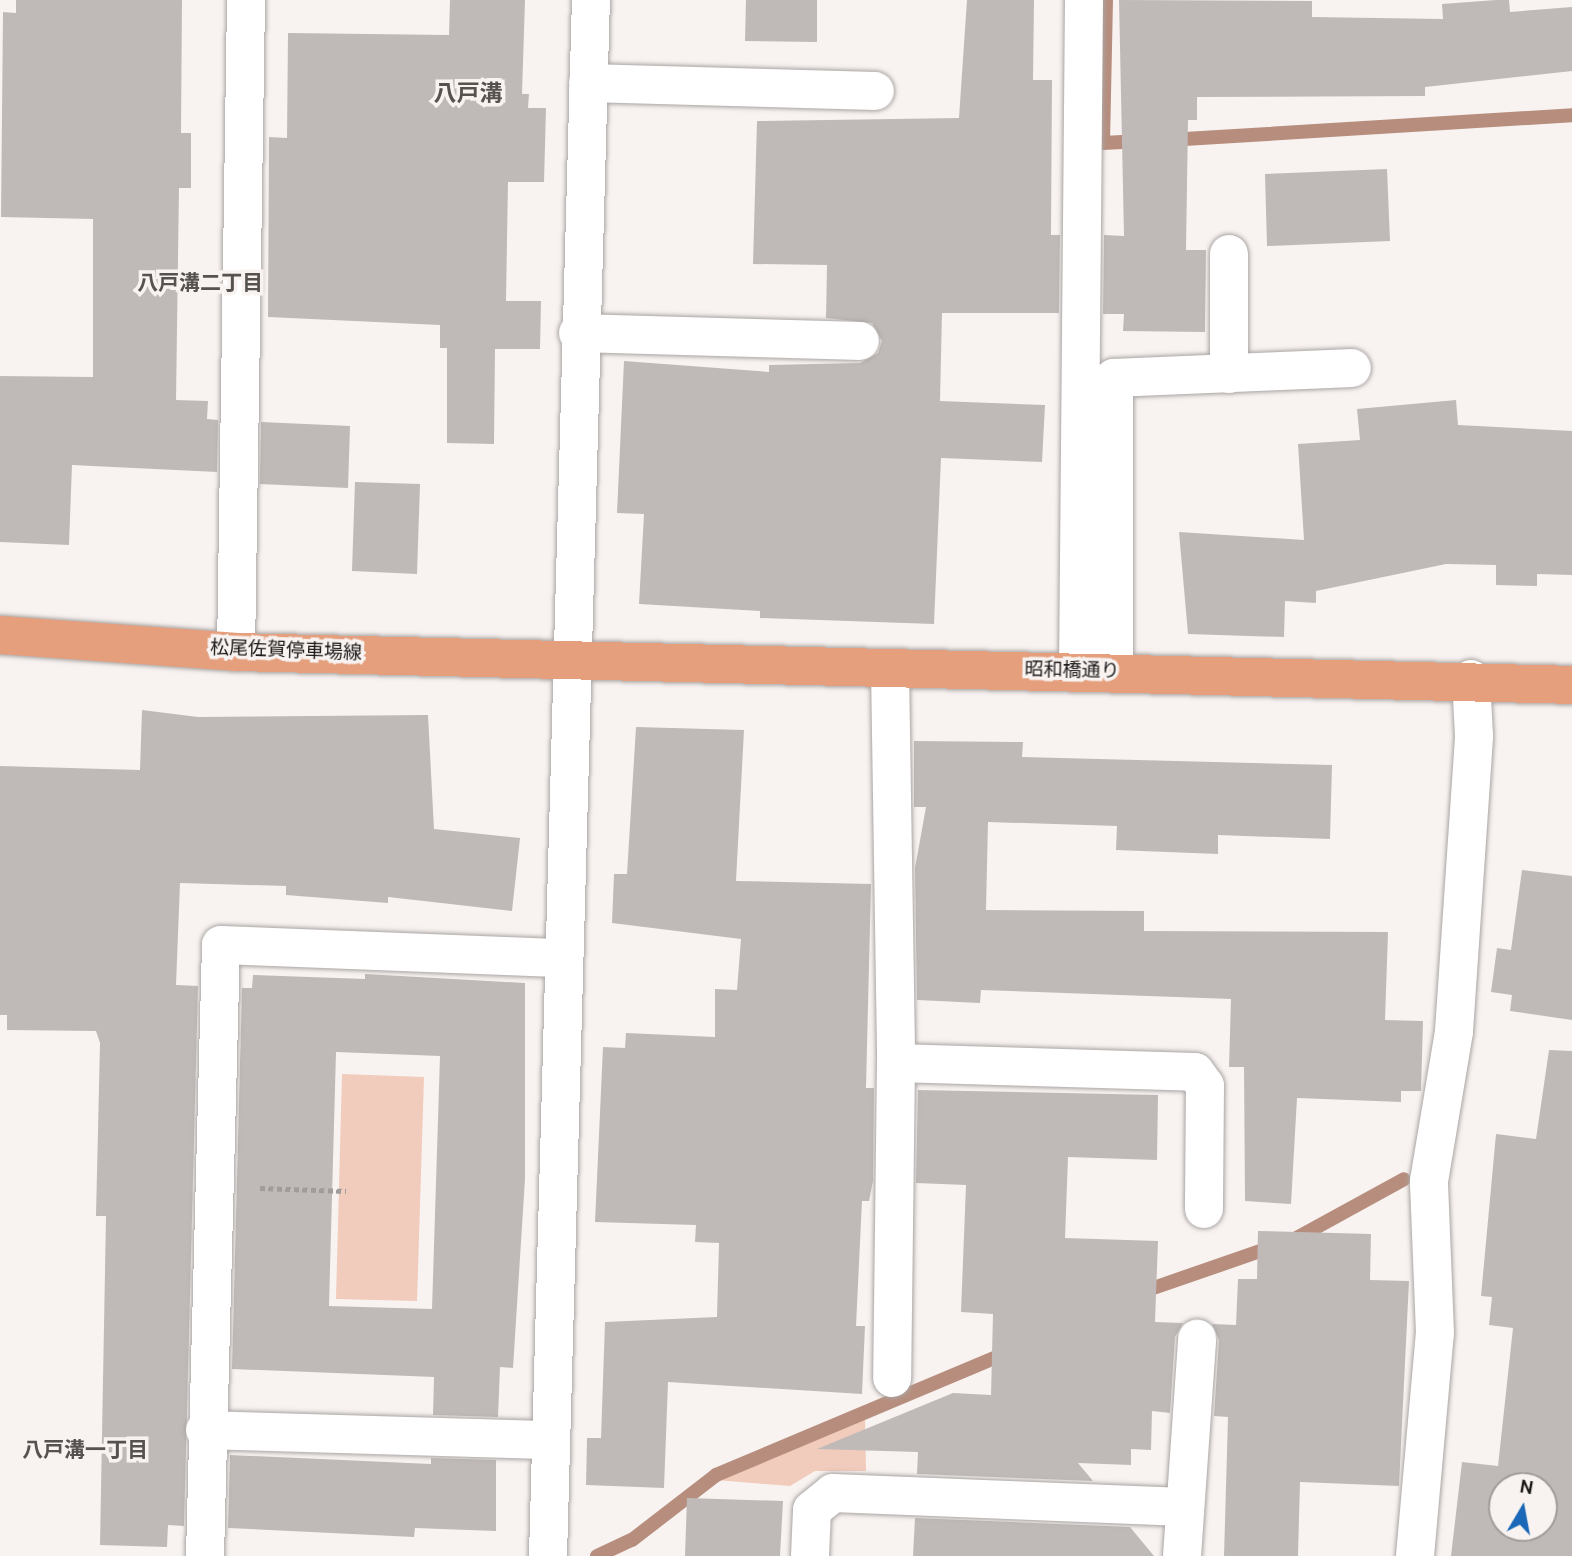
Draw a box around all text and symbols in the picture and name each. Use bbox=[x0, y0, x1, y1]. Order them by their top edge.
district label: 八戸溝 bbox=[434, 82, 502, 110]
district label: 八戸溝二丁目 bbox=[137, 272, 263, 298]
street label: 松尾佐賀停車場線 bbox=[210, 638, 362, 666]
street label: 昭和橋通り bbox=[1024, 660, 1120, 684]
district label: 八戸溝一丁目 bbox=[22, 1439, 148, 1465]
north arrow bbox=[1488, 1472, 1558, 1542]
text: N bbox=[1517, 1475, 1535, 1501]

